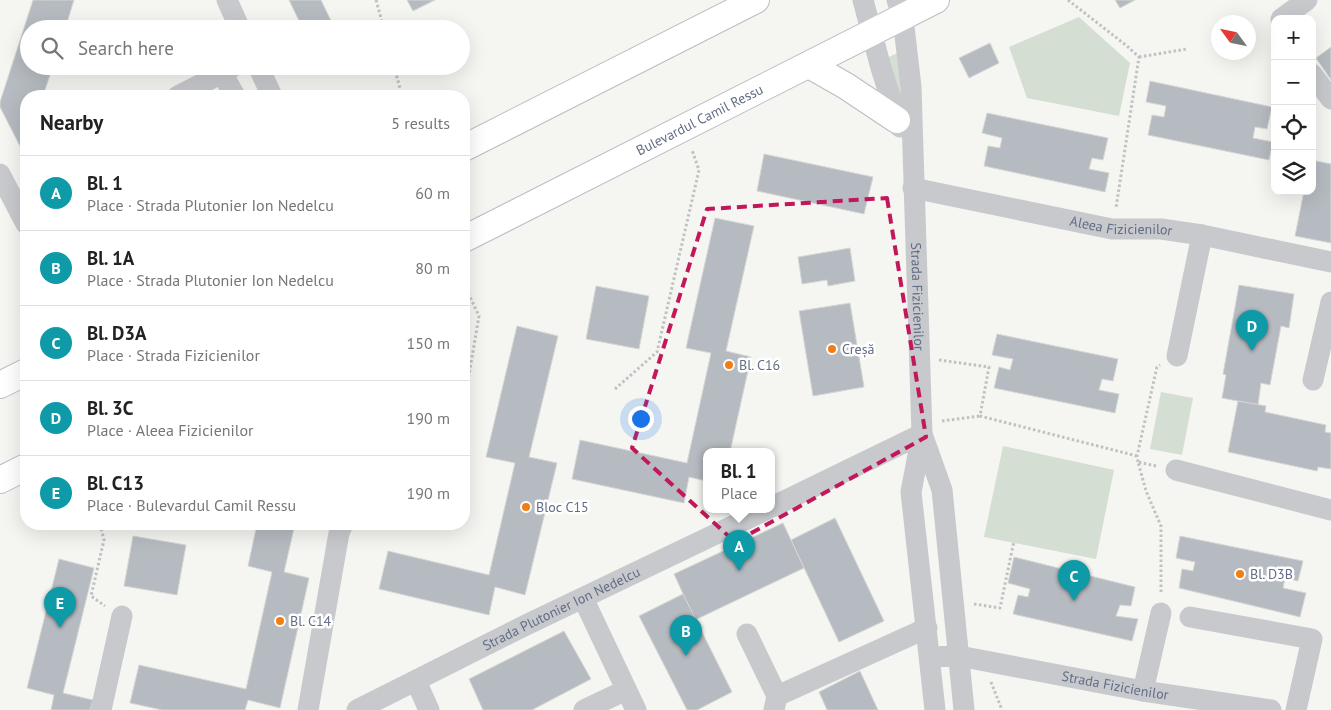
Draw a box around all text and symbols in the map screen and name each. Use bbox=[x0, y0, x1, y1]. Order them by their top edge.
north arrow bbox=[1211, 15, 1256, 60]
map controls bbox=[1271, 15, 1316, 195]
button: + bbox=[1271, 15, 1316, 60]
search box bbox=[20, 20, 470, 75]
icon: search bbox=[38, 34, 66, 62]
text: Search here bbox=[78, 36, 174, 60]
button: − bbox=[1271, 60, 1316, 105]
street label: Bulevardul Camil Ressu bbox=[633, 80, 766, 159]
button: locate bbox=[1271, 105, 1316, 150]
text: Nearby bbox=[40, 109, 103, 136]
text: 5 results bbox=[391, 113, 450, 133]
button: layers bbox=[1271, 150, 1316, 195]
text: Bl. 1 bbox=[87, 171, 123, 195]
text: A bbox=[51, 183, 61, 203]
text: 60 m bbox=[415, 183, 450, 203]
text: Place · Strada Plutonier Ion Nedelcu bbox=[87, 195, 334, 215]
street label: Aleea Fizicienilor bbox=[1068, 212, 1174, 240]
street label: Strada Fizicienilor bbox=[907, 242, 928, 351]
text: Bl. 1A bbox=[87, 246, 134, 270]
text: B bbox=[51, 258, 61, 278]
text: 80 m bbox=[415, 258, 450, 278]
text: Place · Strada Plutonier Ion Nedelcu bbox=[87, 270, 334, 290]
pin: D bbox=[1236, 310, 1268, 351]
text: Bl. D3A bbox=[87, 321, 147, 345]
text: C bbox=[52, 333, 60, 353]
text: 150 m bbox=[407, 333, 450, 353]
place label: Creșă bbox=[842, 340, 875, 358]
marker: Creșă bbox=[826, 343, 838, 355]
text: Place · Strada Fizicienilor bbox=[87, 345, 260, 365]
place label: Bl. C16 bbox=[739, 356, 780, 374]
marker: Bl. C16 bbox=[723, 359, 735, 371]
text: Bl. 3C bbox=[87, 396, 133, 420]
your location bbox=[628, 406, 654, 432]
text: D bbox=[51, 408, 61, 428]
text: 190 m bbox=[407, 408, 450, 428]
text: Place · Aleea Fizicienilor bbox=[87, 420, 254, 440]
popup bbox=[703, 448, 775, 513]
text: Bl. 1 bbox=[721, 459, 757, 483]
text: Bl. C13 bbox=[87, 471, 144, 495]
text: E bbox=[52, 483, 60, 503]
text: 190 m bbox=[407, 483, 450, 503]
text: Place bbox=[721, 483, 757, 503]
text: Place · Bulevardul Camil Ressu bbox=[87, 495, 296, 515]
place label: Bloc C15 bbox=[536, 498, 589, 516]
marker: Bloc C15 bbox=[520, 501, 532, 513]
pin: A bbox=[723, 530, 755, 571]
pin: C bbox=[1058, 560, 1090, 601]
street label: Strada Plutonier Ion Nedelcu bbox=[479, 563, 643, 654]
place label: Bl. D3B bbox=[1250, 565, 1293, 583]
marker: Bl. D3B bbox=[1234, 568, 1246, 580]
pin: E bbox=[44, 587, 76, 628]
place label: Bl. C14 bbox=[290, 612, 332, 630]
marker: Bl. C14 bbox=[274, 615, 286, 627]
pin: B bbox=[670, 615, 702, 656]
street label: Strada Fizicienilor bbox=[1060, 667, 1170, 704]

